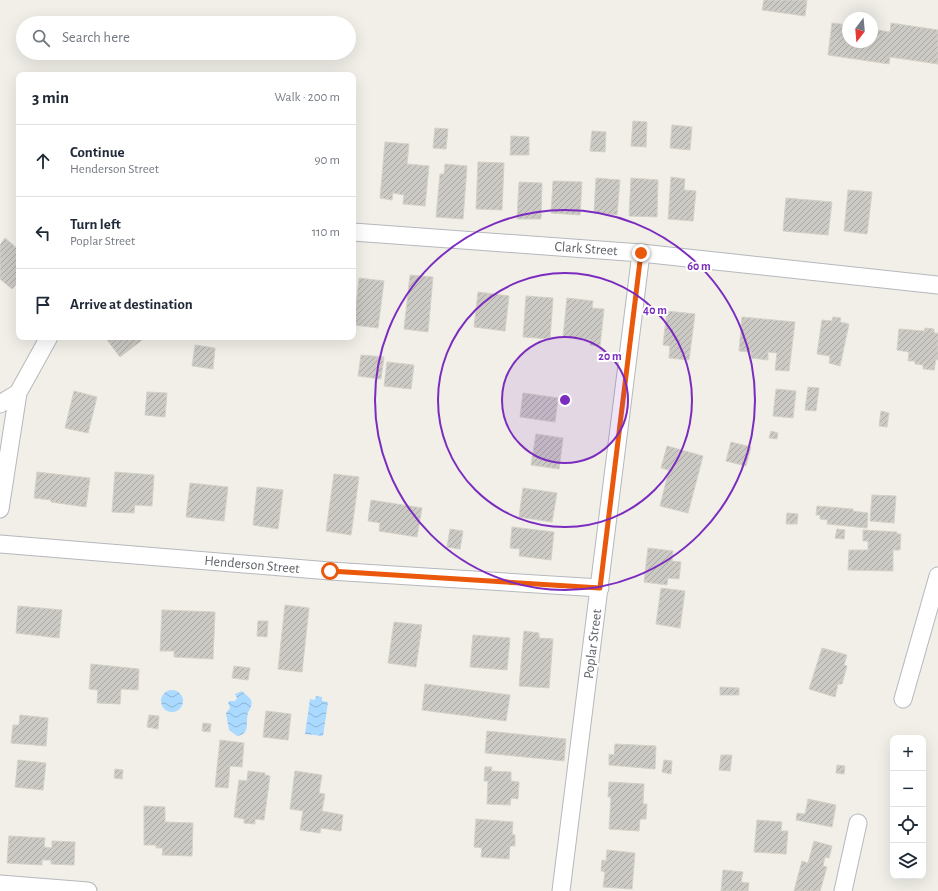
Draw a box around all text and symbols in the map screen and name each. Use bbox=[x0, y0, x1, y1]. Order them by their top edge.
north arrow bbox=[842, 12, 878, 48]
search box bbox=[16, 16, 356, 60]
icon: search bbox=[30, 27, 52, 49]
text: Search here bbox=[62, 30, 130, 45]
text: 3 min bbox=[32, 89, 69, 106]
text: Walk · 200 m bbox=[274, 91, 340, 104]
text: Continue bbox=[70, 145, 125, 160]
icon: ahead bbox=[32, 150, 54, 172]
text: 90 m bbox=[314, 154, 340, 167]
text: Henderson Street bbox=[70, 163, 159, 176]
text: Turn left bbox=[70, 217, 121, 232]
icon: left bbox=[32, 222, 54, 244]
text: 110 m bbox=[312, 226, 340, 239]
text: Poplar Street bbox=[70, 235, 135, 248]
street label: Clark Street bbox=[554, 240, 619, 258]
route end bbox=[632, 244, 650, 262]
text: 60 m bbox=[687, 260, 711, 272]
icon: arrive bbox=[32, 294, 54, 316]
text: Arrive at destination bbox=[70, 297, 193, 312]
text: 40 m bbox=[643, 304, 667, 316]
text: 20 m bbox=[598, 350, 622, 362]
centre of rings bbox=[558, 393, 572, 407]
street label: Henderson Street bbox=[204, 554, 301, 576]
route start bbox=[321, 562, 339, 580]
street label: Poplar Street bbox=[582, 608, 604, 680]
map controls bbox=[890, 735, 926, 879]
button: + bbox=[890, 735, 926, 771]
button: − bbox=[890, 771, 926, 807]
button: locate bbox=[890, 807, 926, 843]
button: layers bbox=[890, 843, 926, 879]

